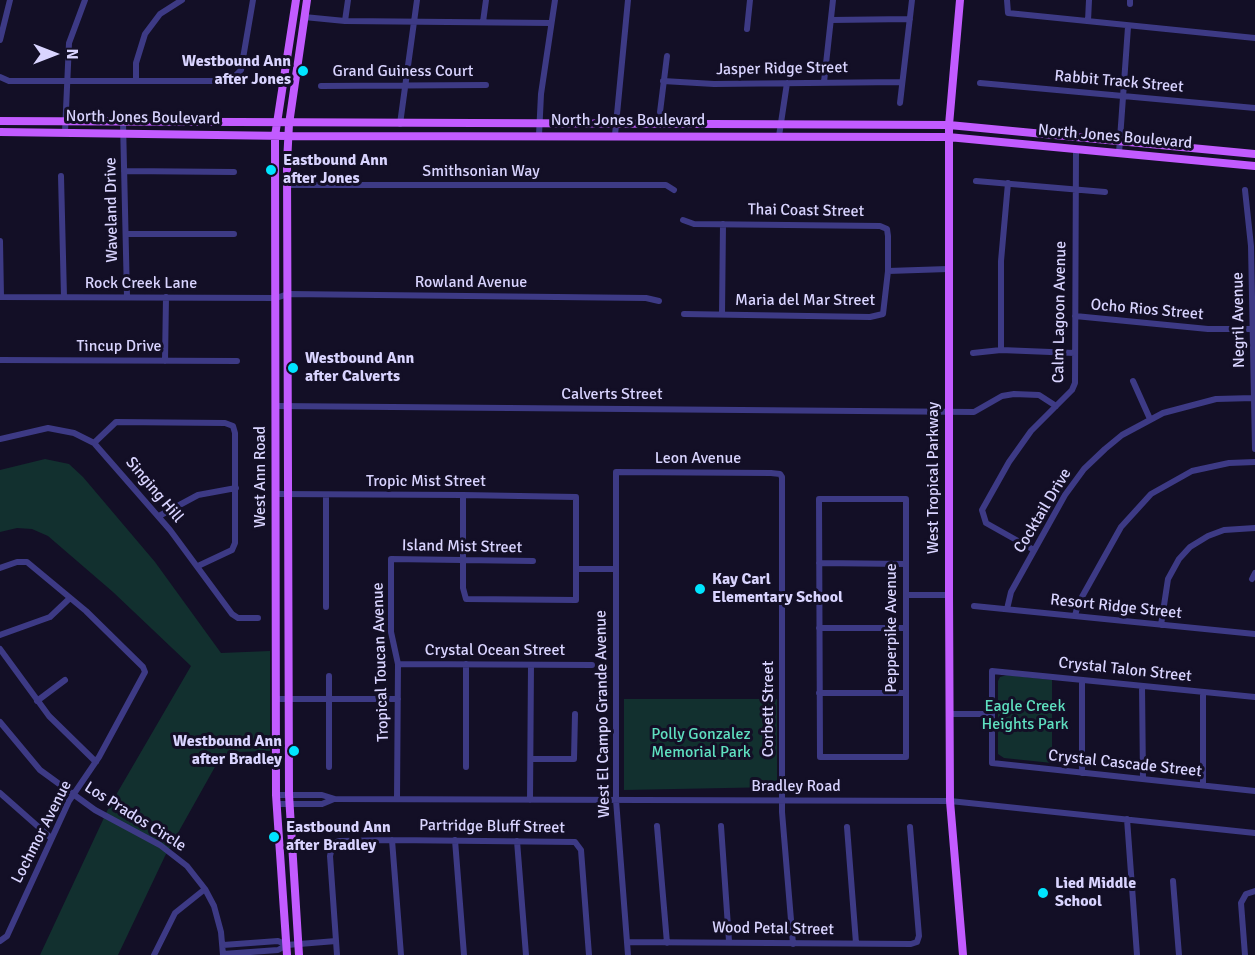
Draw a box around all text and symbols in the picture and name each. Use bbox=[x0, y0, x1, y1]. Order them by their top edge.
north arrow bbox=[24, 24, 84, 84]
text: N bbox=[62, 48, 82, 60]
place label: Westbound Ann after Jones bbox=[182, 52, 291, 90]
street label: Jasper Ridge Street bbox=[716, 58, 848, 80]
street label: Grand Guiness Court bbox=[333, 62, 473, 82]
marker: Westbound Ann after Jones bbox=[296, 64, 310, 78]
street label: Rabbit Track Street bbox=[1054, 67, 1184, 97]
street label: North Jones Boulevard bbox=[65, 107, 221, 129]
street label: North Jones Boulevard bbox=[551, 111, 705, 131]
street label: North Jones Boulevard bbox=[1037, 121, 1193, 153]
place label: Eastbound Ann after Jones bbox=[283, 151, 388, 189]
street label: Waveland Drive bbox=[101, 157, 123, 263]
street label: Smithsonian Way bbox=[422, 162, 540, 182]
marker: Eastbound Ann after Jones bbox=[264, 163, 278, 177]
street label: Thai Coast Street bbox=[748, 200, 864, 222]
street label: Calm Lagoon Avenue bbox=[1049, 241, 1071, 383]
street label: Negril Avenue bbox=[1229, 272, 1249, 368]
street label: Rowland Avenue bbox=[415, 273, 527, 293]
street label: Rock Creek Lane bbox=[85, 274, 197, 294]
street label: Maria del Mar Street bbox=[735, 291, 875, 311]
street label: Ocho Rios Street bbox=[1090, 296, 1204, 324]
street label: Tincup Drive bbox=[76, 337, 162, 357]
place label: Westbound Ann after Calverts bbox=[305, 349, 414, 387]
marker: Westbound Ann after Calverts bbox=[286, 361, 300, 375]
street label: Calverts Street bbox=[561, 385, 663, 405]
street label: West Tropical Parkway bbox=[924, 402, 944, 554]
street label: West Ann Road bbox=[251, 426, 271, 528]
street label: Leon Avenue bbox=[655, 449, 741, 469]
street label: Singing Hill bbox=[121, 453, 187, 527]
street label: Cocktail Drive bbox=[1010, 465, 1076, 557]
street label: Tropic Mist Street bbox=[366, 472, 486, 492]
street label: Island Mist Street bbox=[402, 536, 522, 558]
street label: Pepperpike Avenue bbox=[882, 563, 902, 693]
place label: Kay Carl Elementary School bbox=[712, 570, 843, 608]
street label: Tropical Toucan Avenue bbox=[369, 582, 393, 742]
marker: Kay Carl Elementary School bbox=[693, 582, 707, 596]
street label: Resort Ridge Street bbox=[1049, 591, 1183, 623]
street label: West El Campo Grande Avenue bbox=[592, 610, 614, 818]
street label: Crystal Ocean Street bbox=[425, 641, 565, 661]
street label: Crystal Talon Street bbox=[1057, 653, 1193, 687]
street label: Corbett Street bbox=[759, 661, 779, 757]
park label: Eagle Creek Heights Park bbox=[981, 697, 1069, 735]
park label: Polly Gonzalez Memorial Park bbox=[651, 725, 751, 763]
place label: Westbound Ann after Bradley bbox=[173, 732, 282, 770]
marker: Westbound Ann after Bradley bbox=[287, 744, 301, 758]
street label: Crystal Cascade Street bbox=[1047, 746, 1203, 782]
street label: Lochmor Avenue bbox=[8, 777, 76, 887]
street label: Bradley Road bbox=[751, 777, 841, 797]
street label: Los Prados Circle bbox=[81, 778, 189, 856]
street label: Partridge Bluff Street bbox=[419, 816, 565, 838]
place label: Eastbound Ann after Bradley bbox=[286, 818, 391, 856]
marker: Eastbound Ann after Bradley bbox=[267, 830, 281, 844]
place label: Lied Middle School bbox=[1055, 874, 1136, 912]
marker: Lied Middle School bbox=[1036, 886, 1050, 900]
street label: Wood Petal Street bbox=[712, 918, 834, 940]

